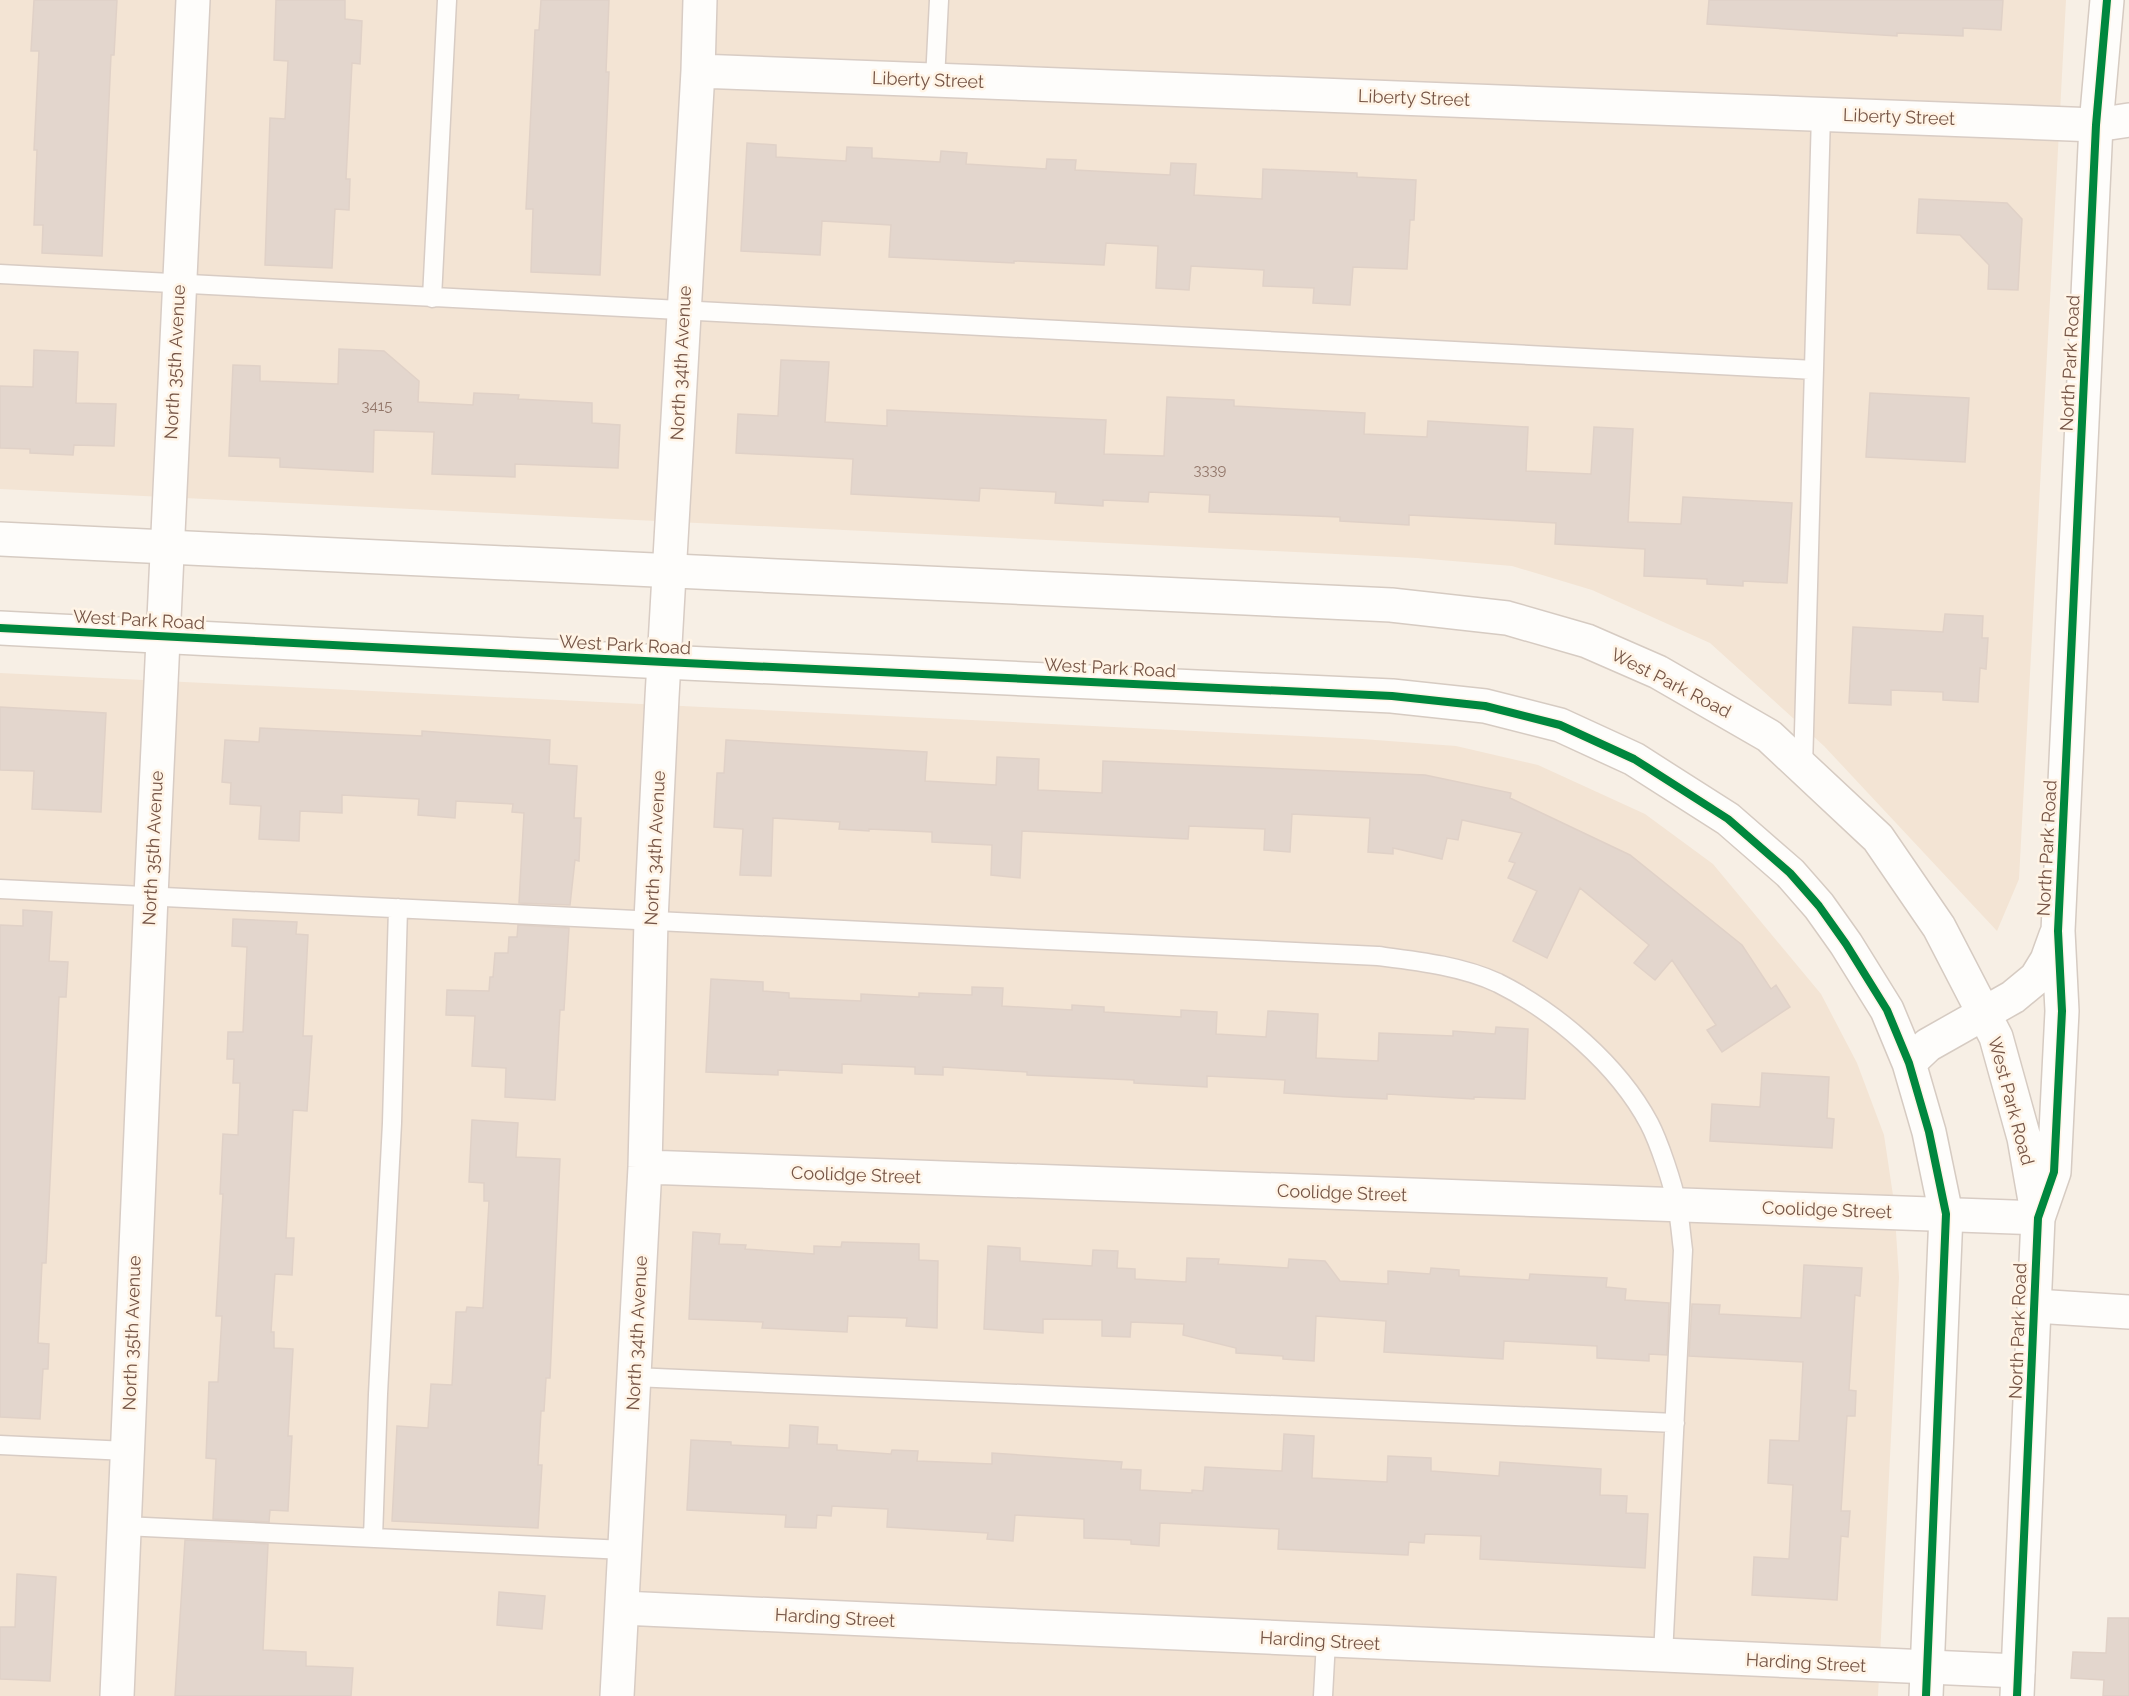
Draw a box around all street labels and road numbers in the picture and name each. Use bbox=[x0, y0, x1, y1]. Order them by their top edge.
street label: Liberty Street bbox=[872, 67, 984, 92]
street label: Liberty Street bbox=[1358, 85, 1470, 110]
street label: Liberty Street bbox=[1843, 104, 1955, 129]
street label: North 35th Avenue bbox=[160, 284, 189, 440]
street label: North 34th Avenue bbox=[666, 285, 695, 441]
street label: North Park Road bbox=[2055, 294, 2084, 432]
street label: West Park Road bbox=[73, 606, 206, 633]
street label: West Park Road bbox=[559, 631, 692, 658]
street label: West Park Road bbox=[1608, 643, 1735, 722]
street label: West Park Road bbox=[1044, 654, 1177, 681]
street label: North 35th Avenue bbox=[138, 770, 167, 926]
street label: North 34th Avenue bbox=[640, 770, 669, 926]
street label: North Park Road bbox=[2032, 779, 2061, 917]
street label: West Park Road bbox=[1984, 1034, 2039, 1167]
street label: Coolidge Street bbox=[791, 1162, 921, 1187]
street label: Coolidge Street bbox=[1277, 1180, 1407, 1205]
street label: Coolidge Street bbox=[1762, 1197, 1892, 1222]
street label: North 35th Avenue bbox=[118, 1255, 145, 1411]
street label: North 34th Avenue bbox=[622, 1255, 651, 1411]
street label: North Park Road bbox=[2005, 1262, 2030, 1400]
street label: Harding Street bbox=[774, 1604, 896, 1631]
street label: Harding Street bbox=[1259, 1627, 1381, 1654]
street label: Harding Street bbox=[1745, 1649, 1867, 1676]

